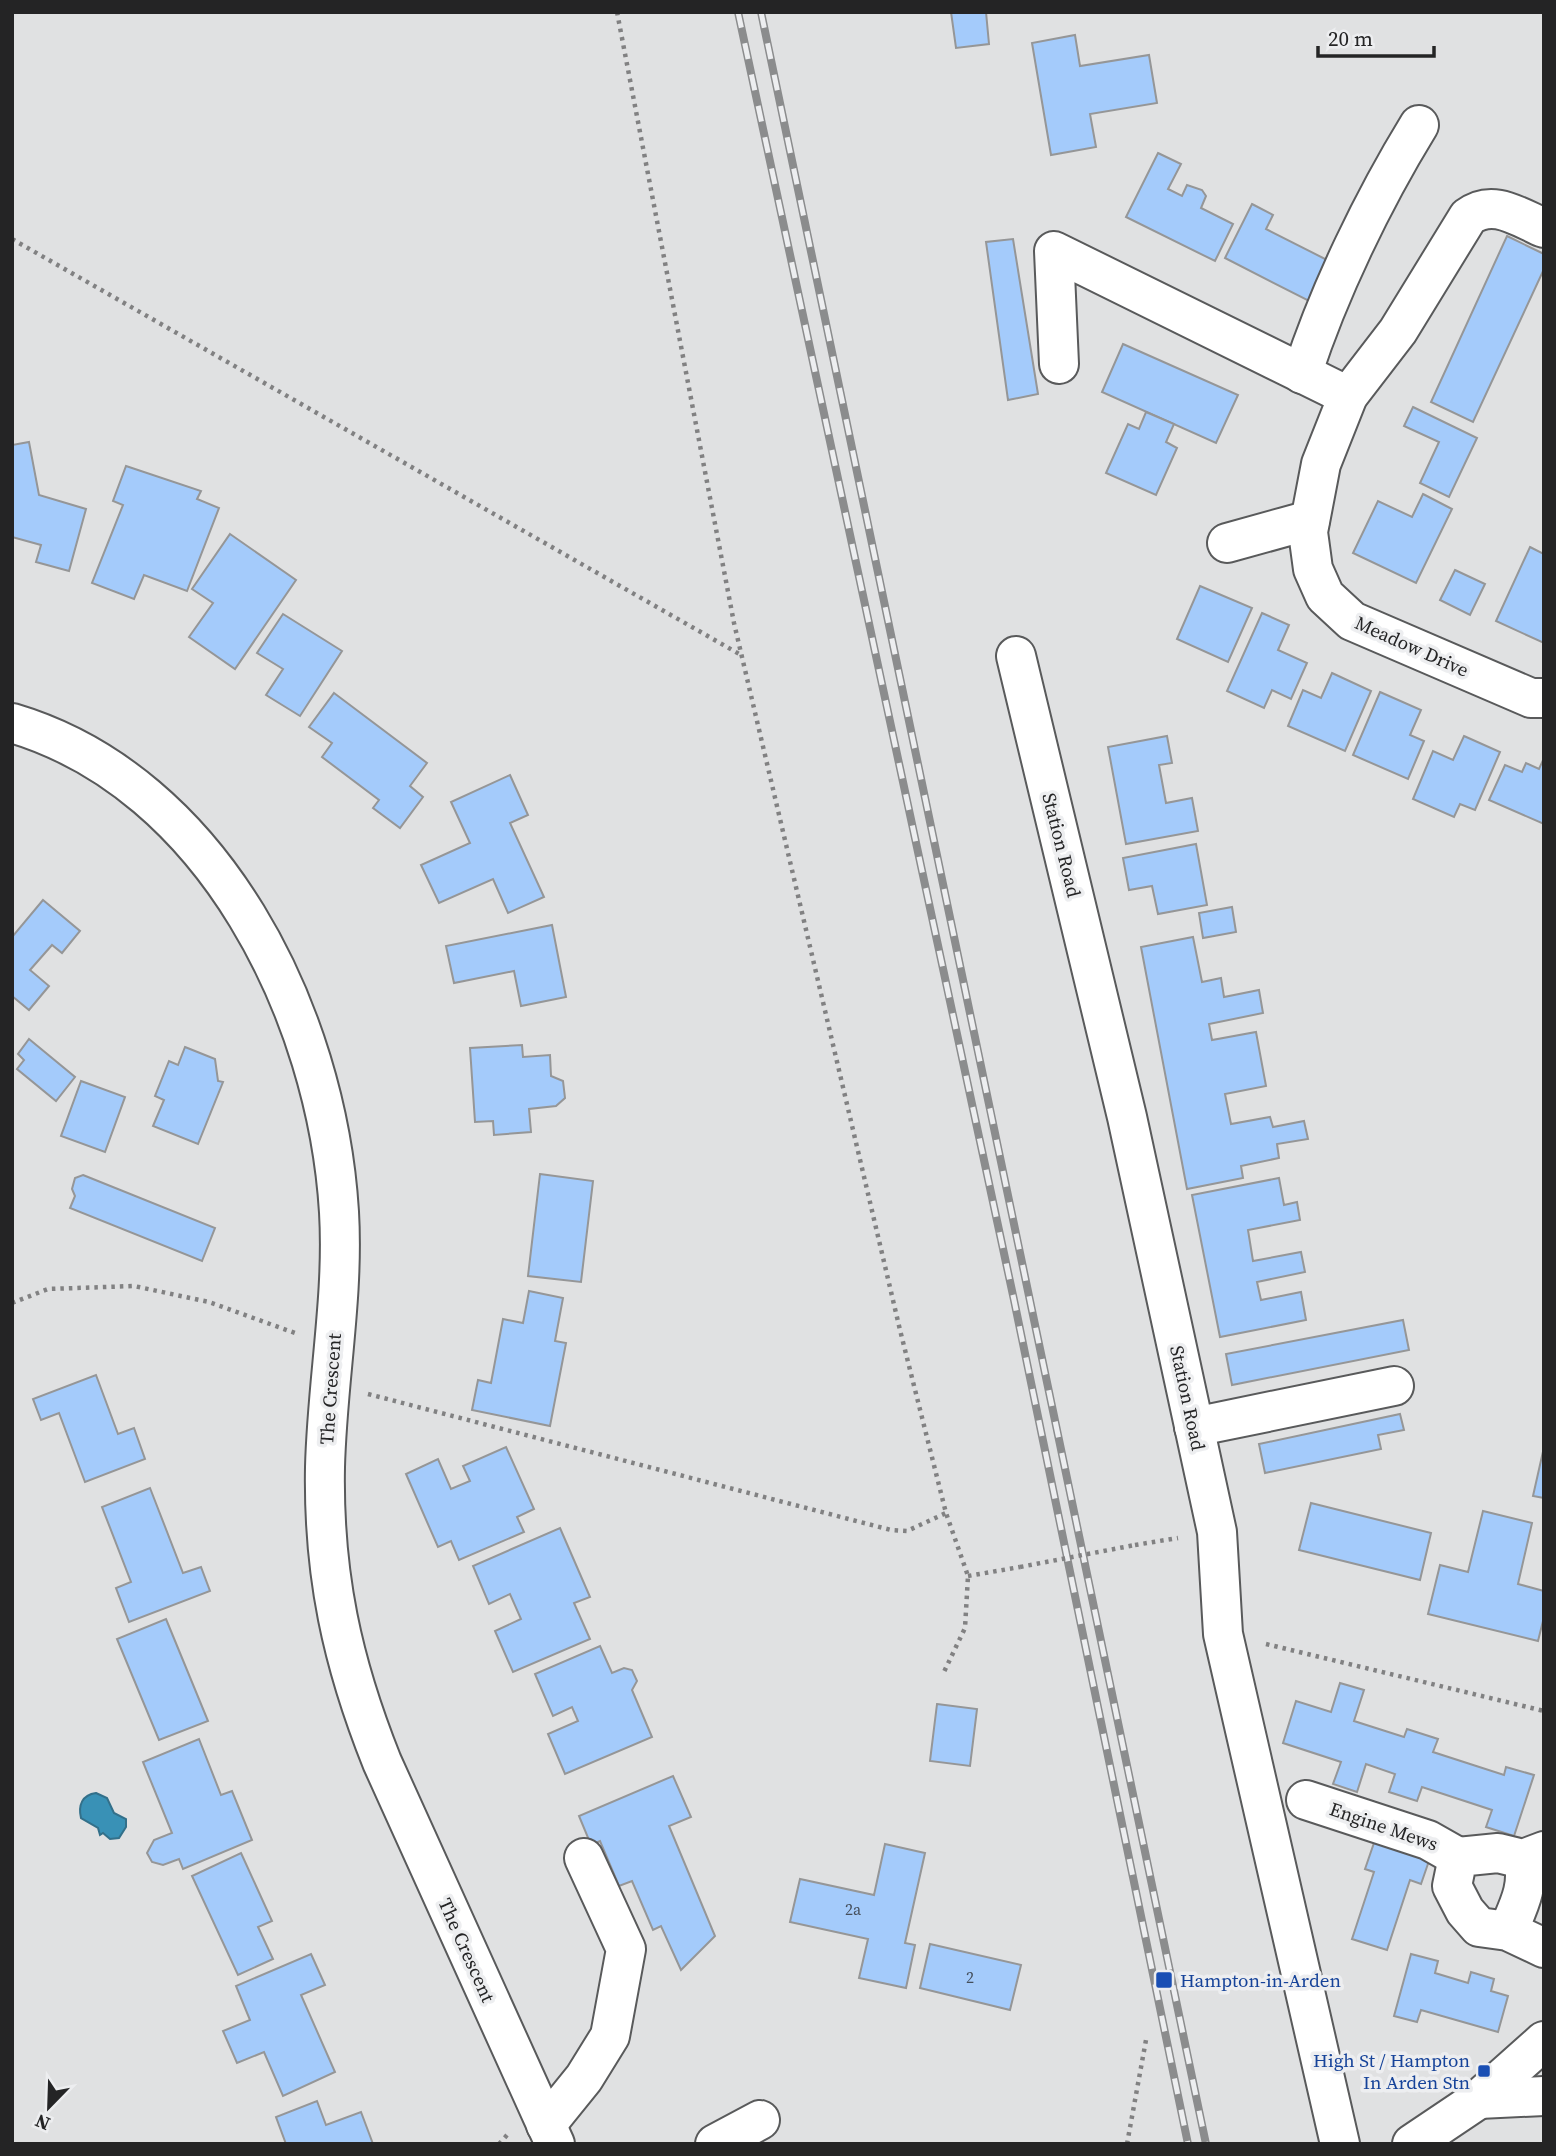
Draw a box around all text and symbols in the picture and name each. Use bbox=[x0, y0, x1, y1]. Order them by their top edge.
scale bar bbox=[1318, 14, 1434, 58]
text: 20 m bbox=[1328, 24, 1373, 53]
street label: Meadow Drive bbox=[1351, 609, 1473, 683]
street label: Station Road bbox=[1036, 790, 1088, 900]
street label: The Crescent bbox=[313, 1332, 347, 1445]
street label: Station Road bbox=[1164, 1343, 1212, 1453]
street label: Engine Mews bbox=[1326, 1795, 1442, 1857]
street label: The Crescent bbox=[432, 1894, 502, 2007]
house number: 2a bbox=[845, 1898, 862, 1920]
house number: 2 bbox=[966, 1966, 974, 1988]
place label: Hampton-in-Arden bbox=[1180, 1967, 1341, 1993]
marker: Hampton-in-Arden bbox=[1154, 1970, 1174, 1990]
place label: High St / Hampton In Arden Stn bbox=[1313, 2047, 1470, 2095]
marker: High St / Hampton In Arden Stn bbox=[1476, 2063, 1492, 2079]
north arrow bbox=[14, 2072, 84, 2142]
text: N bbox=[31, 2108, 54, 2137]

